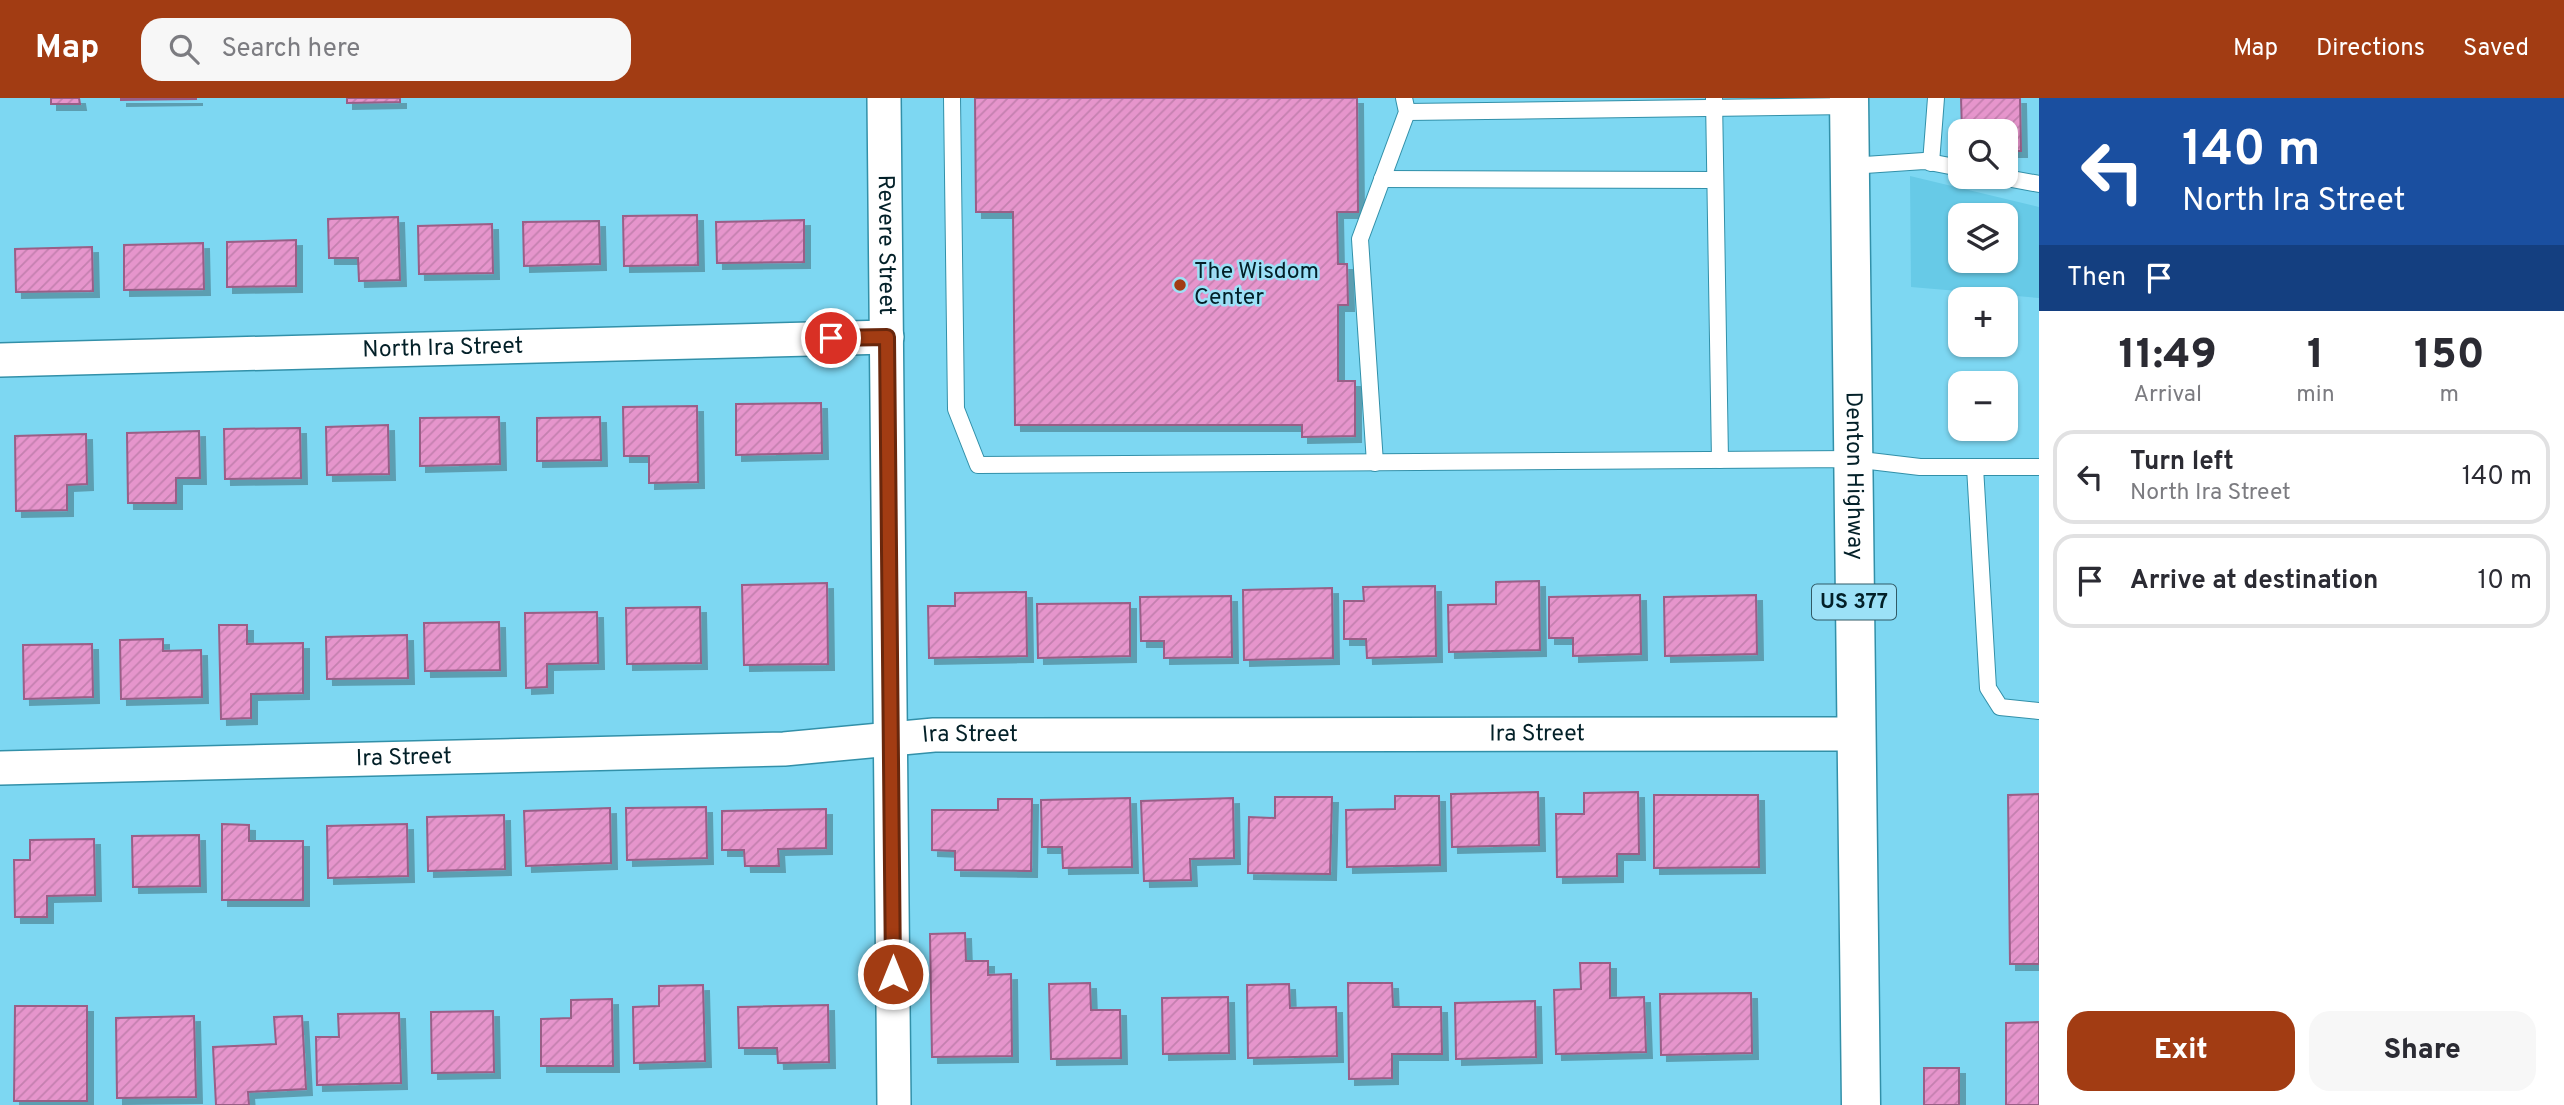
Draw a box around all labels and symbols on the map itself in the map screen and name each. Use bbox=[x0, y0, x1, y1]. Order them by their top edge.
street label: Revere Street bbox=[870, 175, 901, 315]
place label: The Wisdom Center bbox=[1194, 258, 1319, 313]
marker: The Wisdom Center bbox=[1172, 277, 1188, 293]
pin bbox=[801, 308, 861, 368]
street label: North Ira Street bbox=[362, 332, 524, 365]
street label: Denton Highway bbox=[1838, 392, 1869, 560]
road number: US 377 bbox=[1812, 584, 1896, 620]
street label: Ira Street bbox=[921, 720, 1018, 751]
street label: Ira Street bbox=[1489, 720, 1585, 749]
street label: Ira Street bbox=[356, 743, 452, 774]
position arrow bbox=[856, 937, 930, 1011]

